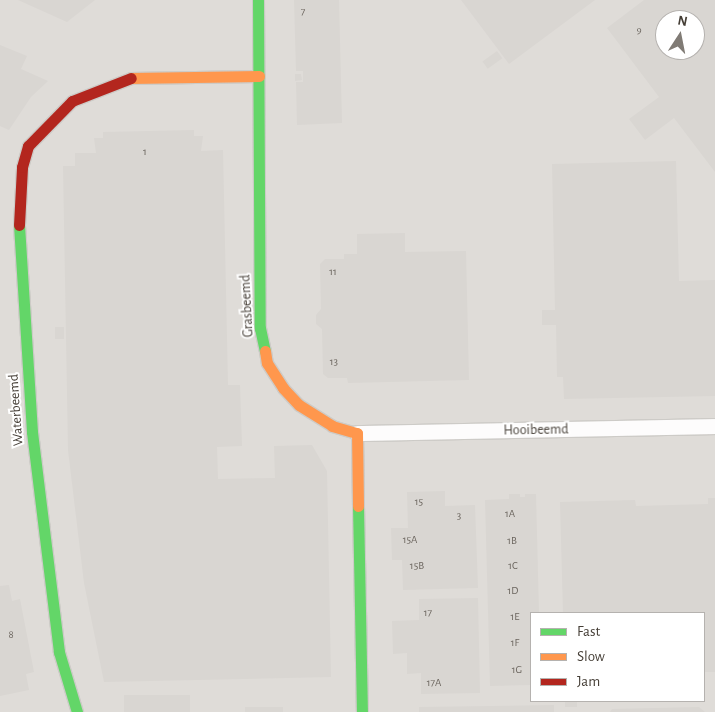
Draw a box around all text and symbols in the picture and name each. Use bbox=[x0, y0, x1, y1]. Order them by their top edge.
house number: 7 bbox=[301, 5, 305, 19]
north arrow bbox=[655, 10, 705, 60]
text: N bbox=[677, 13, 689, 29]
house number: 9 bbox=[636, 23, 642, 37]
house number: 1 bbox=[143, 145, 147, 159]
house number: 11 bbox=[329, 265, 337, 279]
street label: Grasbeemd bbox=[237, 274, 257, 338]
house number: 13 bbox=[330, 355, 338, 369]
street label: Waterbeemd bbox=[5, 373, 27, 447]
street label: Hooibeemd bbox=[503, 421, 569, 439]
house number: 15 bbox=[415, 495, 423, 509]
house number: 1A bbox=[505, 507, 515, 521]
house number: 3 bbox=[457, 509, 461, 523]
house number: 15A bbox=[403, 533, 417, 547]
house number: 1B bbox=[507, 534, 517, 548]
house number: 15B bbox=[410, 559, 424, 573]
house number: 1C bbox=[508, 559, 518, 573]
house number: 1D bbox=[508, 584, 518, 598]
house number: 17 bbox=[424, 606, 432, 620]
house number: 1E bbox=[510, 610, 520, 624]
legend bbox=[530, 612, 705, 702]
text: Fast bbox=[577, 624, 600, 639]
house number: 8 bbox=[8, 628, 14, 642]
house number: 1F bbox=[511, 636, 519, 650]
text: Slow bbox=[577, 649, 605, 664]
house number: 1G bbox=[512, 663, 522, 677]
text: Jam bbox=[577, 674, 600, 689]
house number: 17A bbox=[427, 676, 441, 690]

